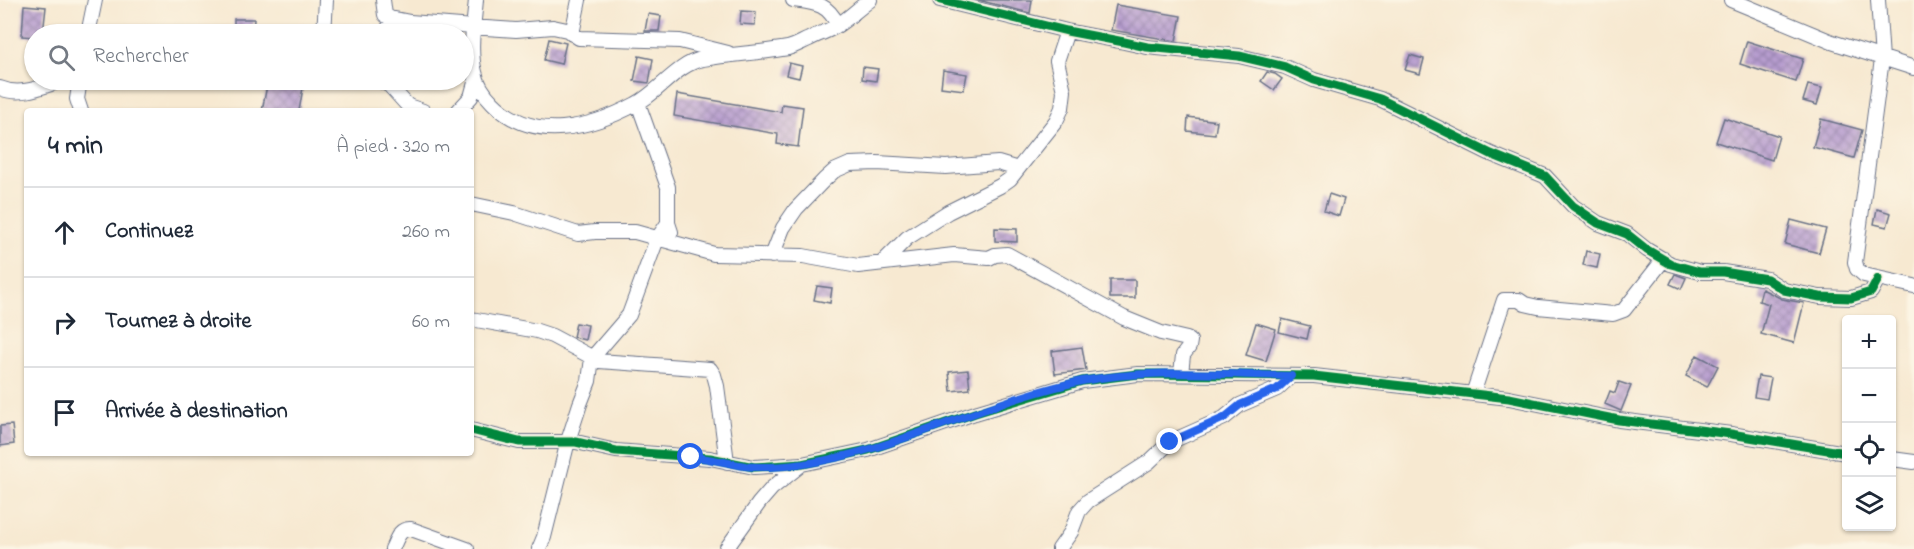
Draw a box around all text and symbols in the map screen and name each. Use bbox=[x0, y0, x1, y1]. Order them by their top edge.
search box bbox=[24, 24, 474, 90]
icon: search bbox=[45, 41, 78, 74]
text: Rechercher bbox=[93, 41, 189, 73]
text: 4 min bbox=[48, 128, 103, 166]
text: À pied · 320 m bbox=[336, 133, 450, 162]
icon: ahead bbox=[48, 216, 81, 249]
text: Continuez bbox=[105, 216, 193, 248]
text: 260 m bbox=[402, 218, 450, 247]
icon: right bbox=[48, 306, 81, 339]
text: Tournez à droite bbox=[105, 306, 251, 338]
text: 60 m bbox=[412, 308, 450, 337]
map controls bbox=[1842, 315, 1896, 531]
button: + bbox=[1842, 315, 1896, 369]
button: − bbox=[1842, 369, 1896, 423]
icon: arrive bbox=[48, 396, 81, 429]
text: Arrivée à destination bbox=[105, 396, 288, 428]
button: locate bbox=[1842, 423, 1896, 477]
route end bbox=[1156, 428, 1182, 454]
route start bbox=[677, 443, 703, 469]
button: layers bbox=[1842, 477, 1896, 531]

